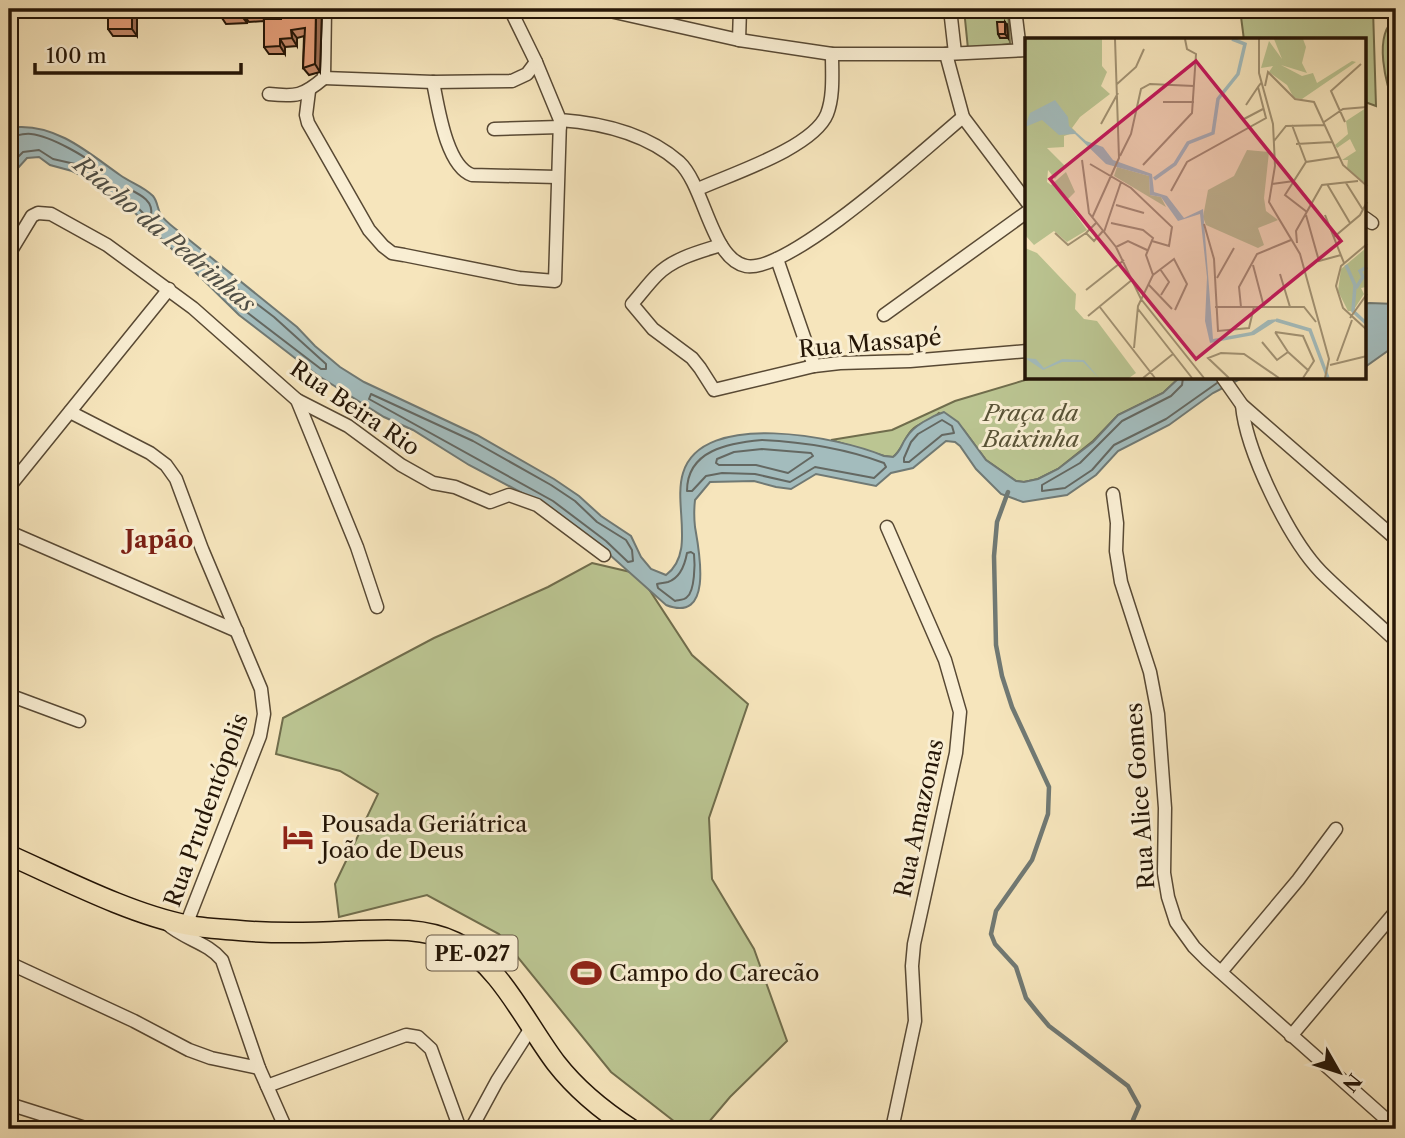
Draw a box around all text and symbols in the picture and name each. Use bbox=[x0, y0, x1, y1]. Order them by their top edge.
scale bar bbox=[35, 32, 242, 76]
inset map bbox=[1025, 38, 1366, 380]
text: 100 m bbox=[46, 43, 107, 68]
water label: Riacho da Pedrinhas bbox=[67, 148, 262, 319]
street label: Rua Massapé bbox=[797, 323, 943, 363]
street label: Rua Beira Rio bbox=[285, 354, 425, 462]
park label: Praça da Baixinha bbox=[981, 399, 1079, 453]
district label: Japão bbox=[121, 525, 193, 554]
street label: Rua Alice Gomes bbox=[1120, 702, 1160, 890]
street label: Rua Prudentópolis bbox=[158, 710, 254, 910]
street label: Rua Amazonas bbox=[889, 736, 949, 900]
place label: Pousada Geriátrica João de Deus bbox=[318, 810, 528, 864]
hotel icon: Pousada Geriátrica João de Deus bbox=[281, 820, 315, 854]
road number: PE-027 bbox=[426, 936, 518, 970]
sports icon: Campo do Carecão bbox=[569, 956, 603, 990]
place label: Campo do Carecão bbox=[609, 959, 819, 987]
north arrow bbox=[1304, 1036, 1374, 1106]
text: N bbox=[1338, 1069, 1366, 1096]

